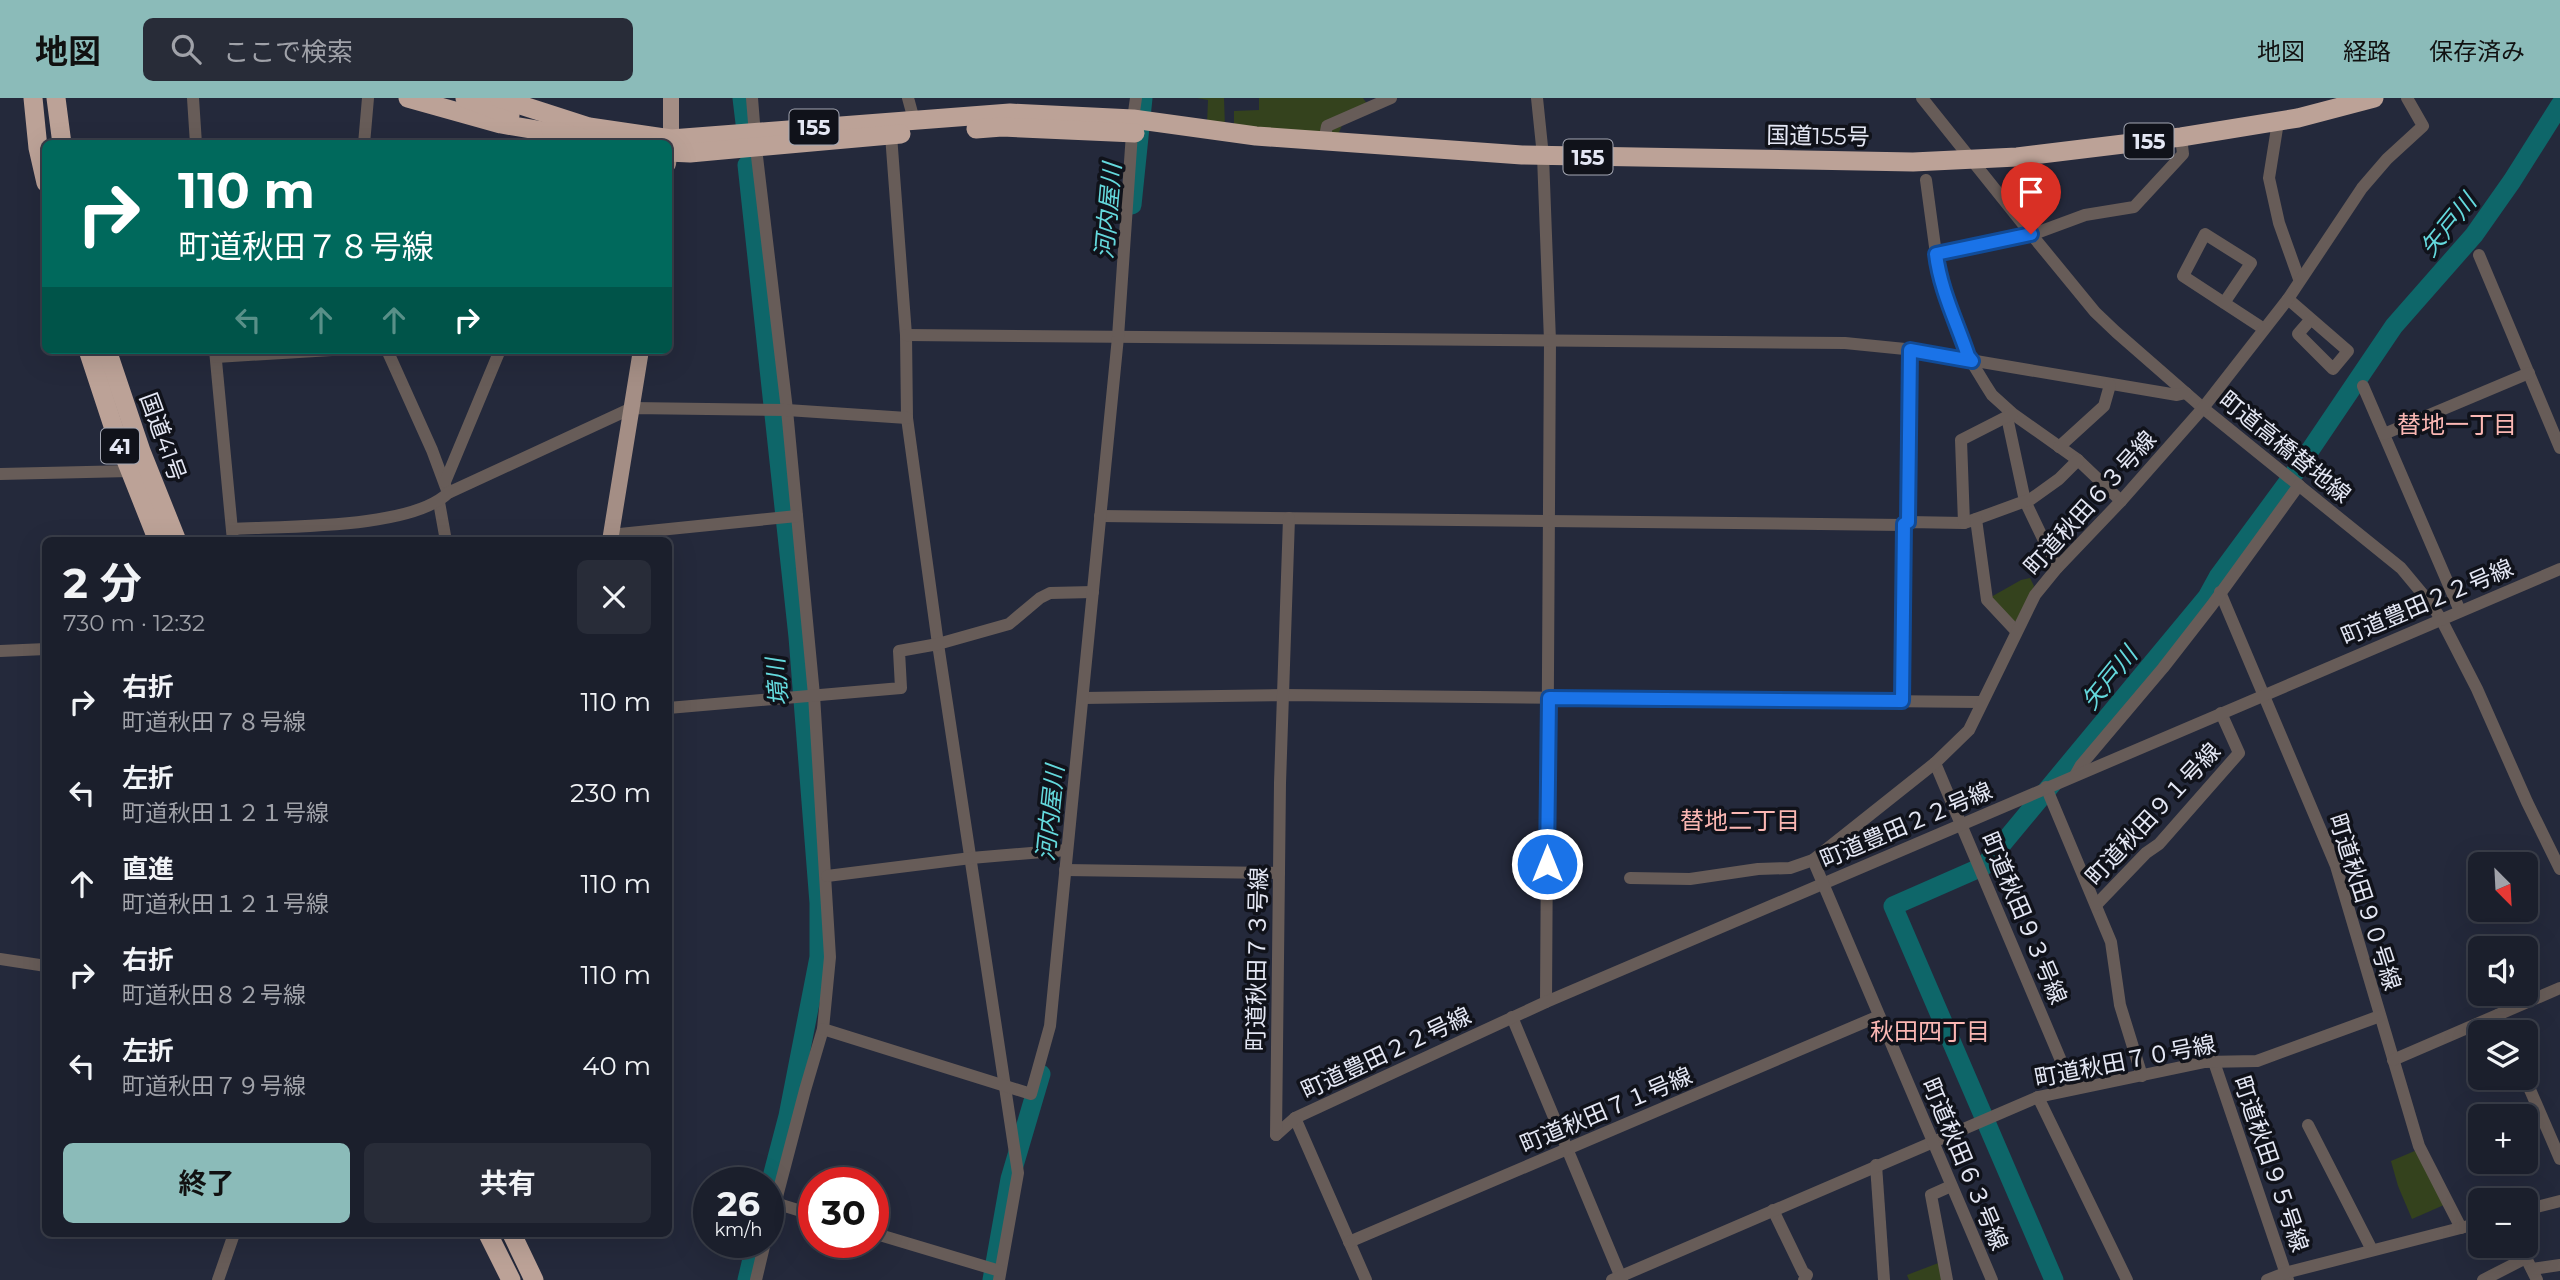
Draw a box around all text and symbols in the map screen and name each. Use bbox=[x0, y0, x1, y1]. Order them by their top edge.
search box bbox=[143, 18, 633, 81]
icon: search bbox=[167, 30, 205, 68]
text: 地図 bbox=[35, 31, 101, 71]
text: ここで検索 bbox=[223, 36, 353, 68]
text: 地図 bbox=[2257, 37, 2305, 66]
text: 経路 bbox=[2343, 37, 2391, 66]
text: 保存済み bbox=[2429, 37, 2525, 66]
road number: 155 bbox=[790, 110, 838, 144]
street label: 国道155号 bbox=[1766, 121, 1870, 151]
road number: 155 bbox=[2124, 124, 2174, 158]
road number: 155 bbox=[1564, 140, 1612, 174]
water label: 河内屋川 bbox=[1089, 159, 1127, 260]
text: 110 m bbox=[178, 161, 315, 220]
pin bbox=[2001, 162, 2061, 234]
icon: right bbox=[63, 168, 154, 259]
icon: arrive bbox=[2012, 173, 2050, 211]
water label: 矢戸川 bbox=[2414, 186, 2484, 262]
text: 町道秋田７８号線 bbox=[178, 227, 434, 266]
icon: left bbox=[229, 301, 267, 339]
icon: ahead bbox=[302, 301, 340, 339]
icon: ahead bbox=[375, 301, 413, 339]
icon: right bbox=[448, 301, 486, 339]
street label: 町道高橋替地線 bbox=[2214, 385, 2356, 509]
street label: 国道41号 bbox=[134, 389, 192, 485]
district label: 替地一丁目 bbox=[2397, 410, 2517, 439]
street label: 町道秋田６３号線 bbox=[2018, 425, 2162, 581]
road number: 41 bbox=[101, 428, 139, 464]
street label: 町道豊田２２号線 bbox=[2337, 553, 2517, 651]
text: 2 分 bbox=[63, 557, 142, 609]
button: close bbox=[577, 560, 651, 634]
text: 730 m · 12:32 bbox=[63, 609, 205, 637]
water label: 矢戸川 bbox=[2075, 639, 2145, 715]
water label: 境川 bbox=[760, 654, 794, 707]
text: 右折 bbox=[122, 671, 174, 703]
icon: right bbox=[63, 683, 101, 721]
text: 110 m bbox=[581, 686, 651, 718]
text: 町道秋田７８号線 bbox=[122, 708, 306, 736]
street label: 町道秋田９１号線 bbox=[2080, 737, 2226, 891]
water label: 河内屋川 bbox=[1031, 761, 1070, 862]
text: 左折 bbox=[122, 762, 174, 794]
icon: left bbox=[63, 774, 101, 812]
street label: 町道豊田２２号線 bbox=[1816, 776, 1996, 874]
text: 230 m bbox=[570, 777, 651, 809]
text: 町道秋田１２１号線 bbox=[122, 799, 329, 827]
district label: 替地二丁目 bbox=[1680, 806, 1800, 835]
street label: 町道秋田９０号線 bbox=[2323, 810, 2407, 994]
position arrow bbox=[1510, 827, 1584, 901]
street label: 町道秋田９３号線 bbox=[1975, 828, 2073, 1008]
north arrow bbox=[2468, 852, 2538, 922]
map controls bbox=[2468, 852, 2538, 1258]
text: 直進 bbox=[122, 853, 174, 885]
icon: ahead bbox=[63, 865, 101, 903]
street label: 町道秋田７３号線 bbox=[1241, 867, 1273, 1051]
text: 110 m bbox=[581, 868, 651, 900]
text: 町道秋田１２１号線 bbox=[122, 890, 329, 918]
button: sound bbox=[2468, 936, 2538, 1006]
text: 右折 bbox=[122, 944, 174, 976]
icon: right bbox=[63, 956, 101, 994]
text: 110 m bbox=[581, 959, 651, 991]
text: 町道秋田８２号線 bbox=[122, 981, 306, 1009]
street label: 町道豊田２２号線 bbox=[1297, 1001, 1475, 1105]
district label: 秋田四丁目 bbox=[1870, 1017, 1990, 1046]
button: layers bbox=[2468, 1020, 2538, 1090]
street label: 町道秋田７０号線 bbox=[2032, 1030, 2218, 1092]
text: 左折 bbox=[122, 1035, 174, 1067]
icon: left bbox=[63, 1047, 101, 1085]
text: 40 m bbox=[582, 1050, 651, 1082]
street label: 町道秋田７１号線 bbox=[1516, 1061, 1696, 1159]
text: 町道秋田７９号線 bbox=[122, 1072, 306, 1100]
street label: 町道秋田９５号線 bbox=[2228, 1072, 2314, 1256]
street label: 町道秋田６３号線 bbox=[1916, 1074, 2014, 1254]
button: + bbox=[2468, 1104, 2538, 1174]
button: 終了 bbox=[63, 1143, 350, 1223]
button: 共有 bbox=[364, 1143, 651, 1223]
speed limit sign: 30 bbox=[798, 1167, 889, 1258]
text: 26 bbox=[717, 1182, 760, 1225]
button: − bbox=[2468, 1188, 2538, 1258]
text: km/h bbox=[714, 1219, 763, 1241]

